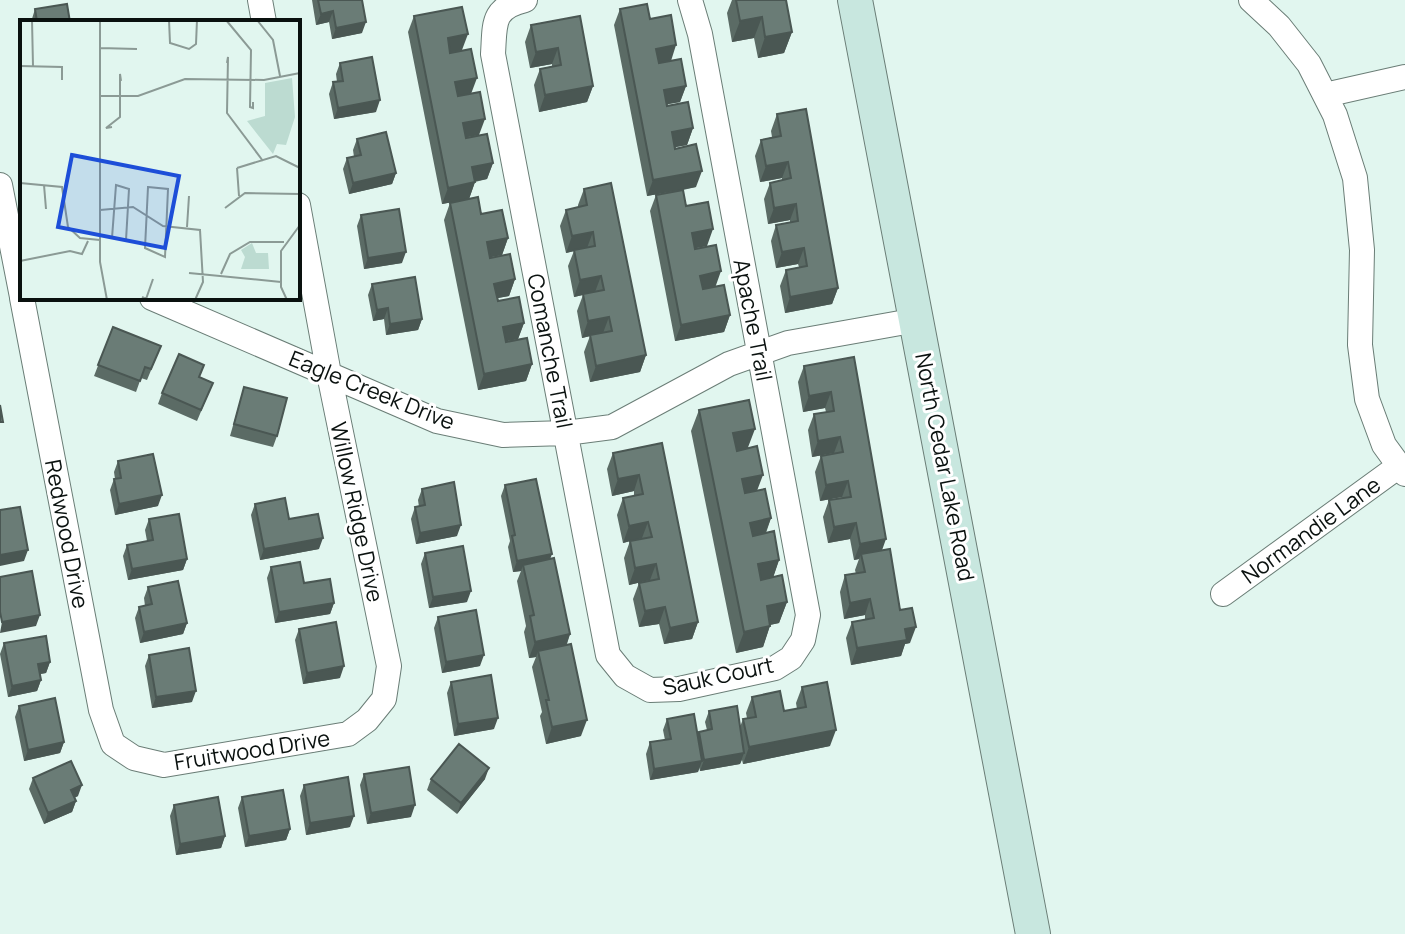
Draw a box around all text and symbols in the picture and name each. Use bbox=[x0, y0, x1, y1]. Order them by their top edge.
inset map bbox=[20, 20, 300, 300]
street label: Apache Trail bbox=[726, 256, 780, 384]
street label: Comanche Trail bbox=[520, 271, 580, 431]
street label: Eagle Creek Drive bbox=[285, 343, 459, 437]
street label: North Cedar Lake Road bbox=[908, 350, 982, 584]
street label: Willow Ridge Drive bbox=[323, 419, 391, 605]
street label: Redwood Drive bbox=[38, 457, 96, 611]
street label: Normandie Lane bbox=[1236, 469, 1387, 591]
street label: Sauk Court bbox=[660, 650, 776, 702]
street label: Fruitwood Drive bbox=[172, 723, 332, 777]

